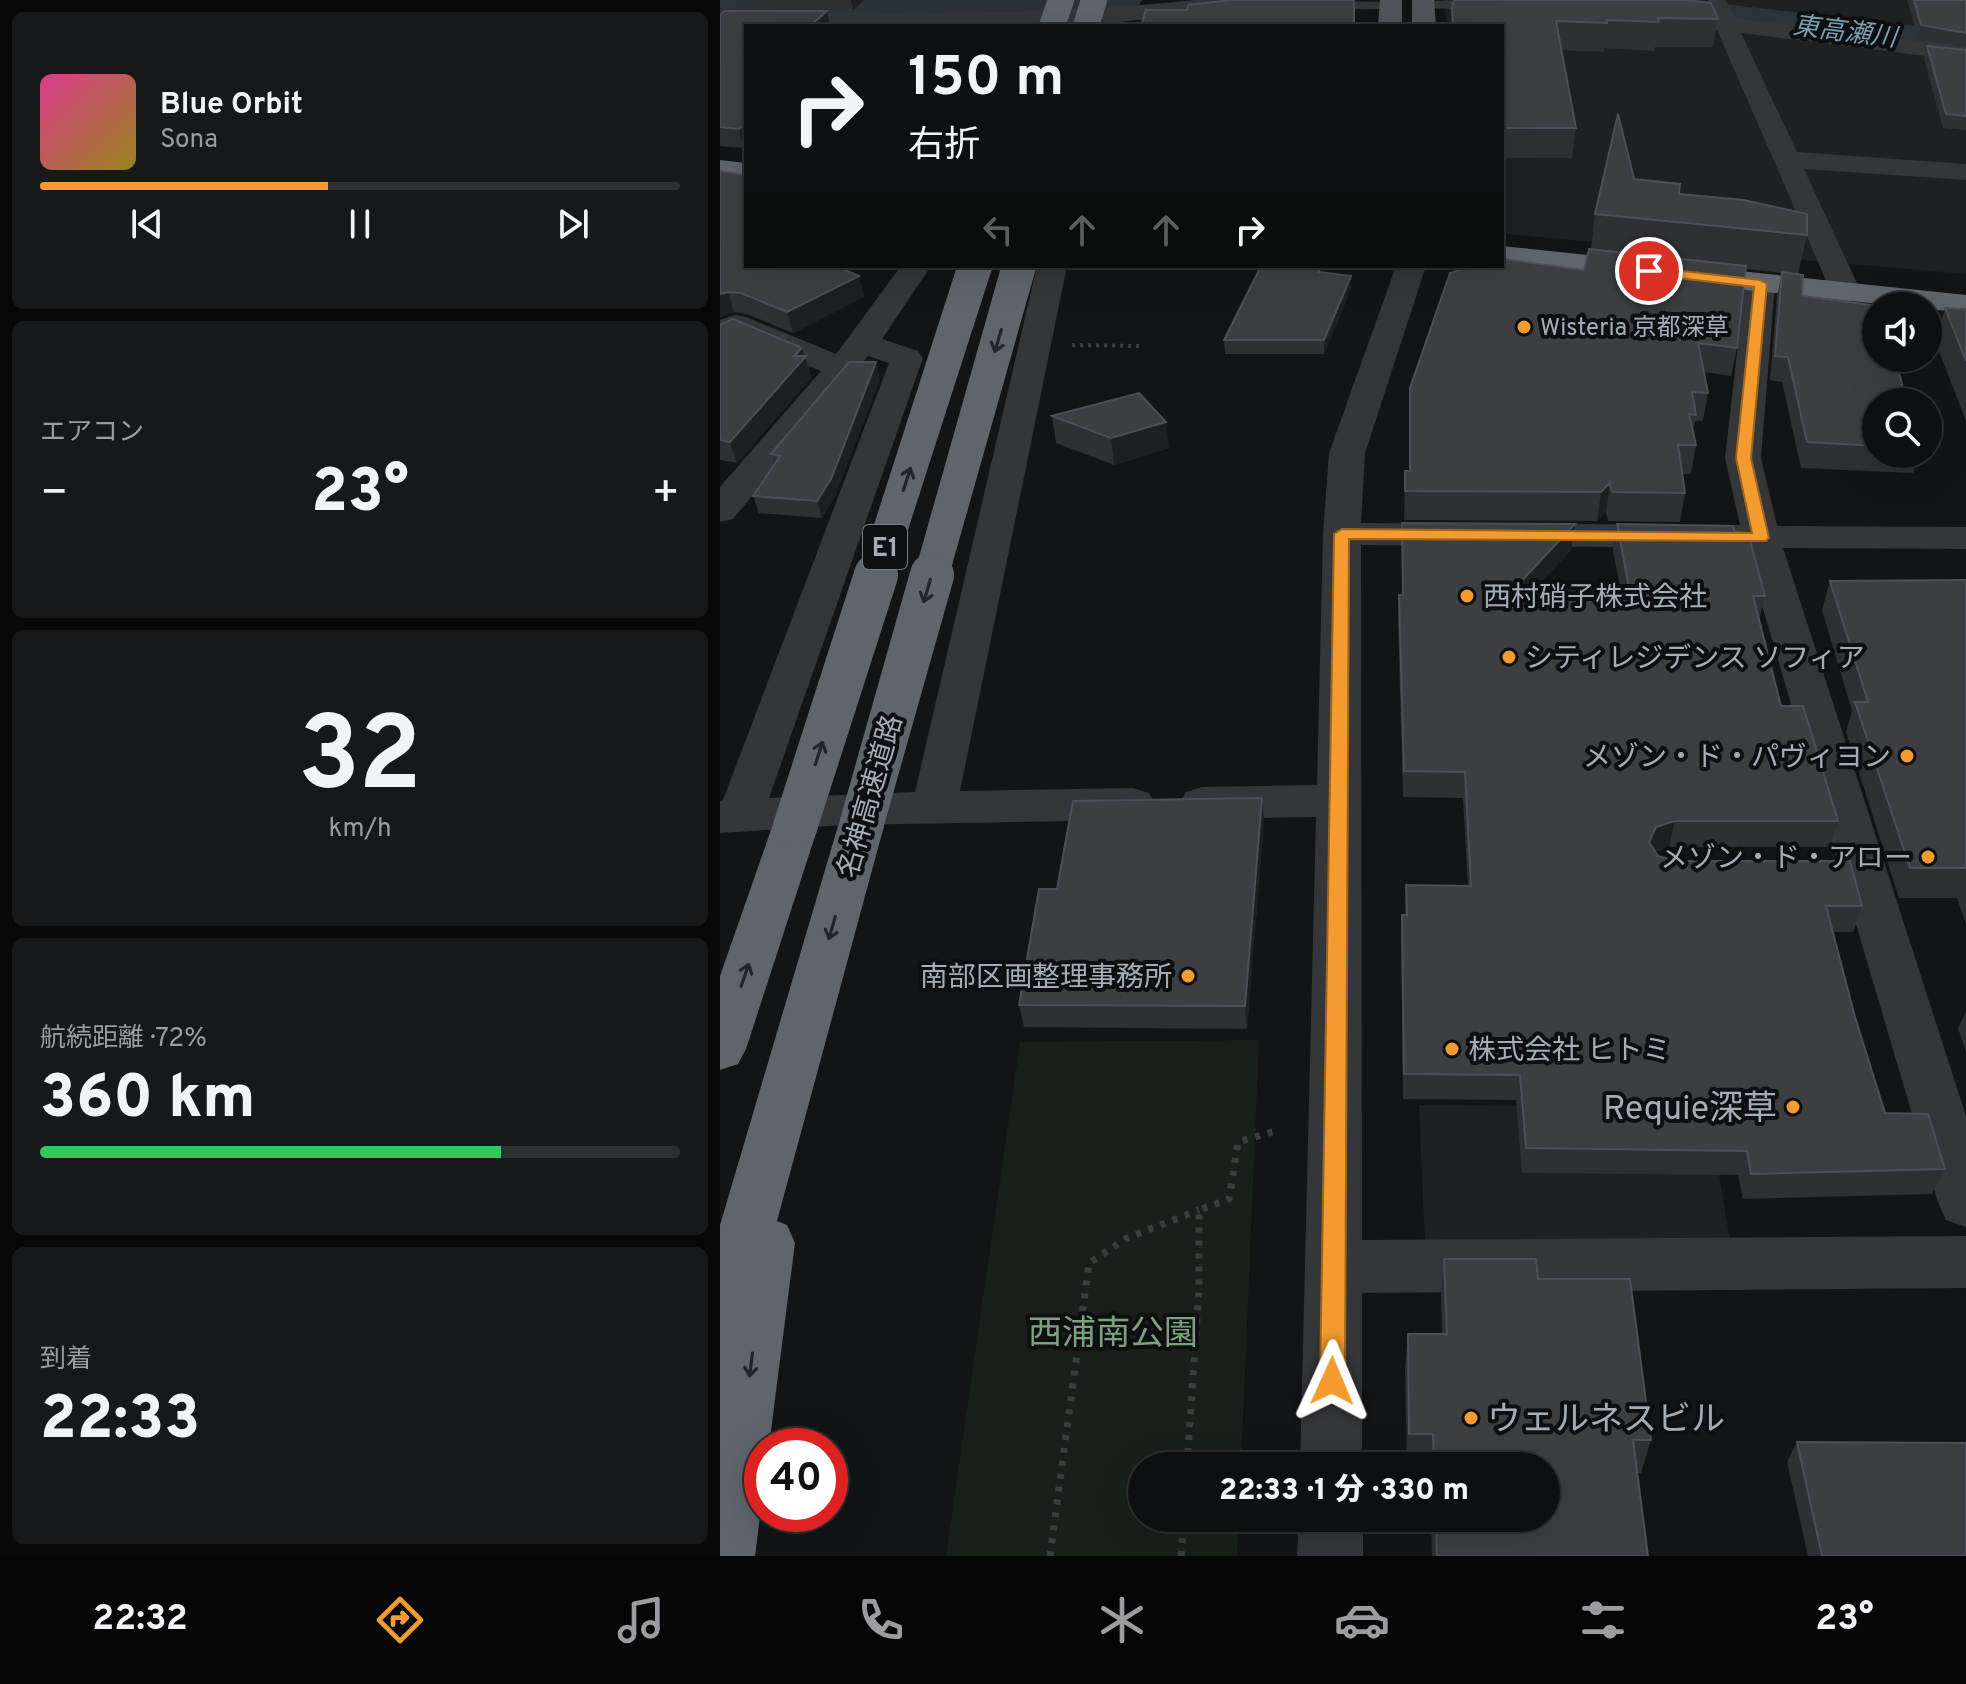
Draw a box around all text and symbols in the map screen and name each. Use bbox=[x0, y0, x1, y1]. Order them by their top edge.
water label: 東高瀬川 bbox=[1791, 11, 1901, 57]
text: 150 m bbox=[908, 45, 1064, 115]
icon: right bbox=[776, 56, 880, 160]
text: Blue Orbit bbox=[160, 87, 303, 124]
text: Sona bbox=[160, 124, 218, 157]
text: 右折 bbox=[908, 124, 980, 170]
icon: previous bbox=[125, 202, 169, 246]
icon: pause bbox=[338, 202, 382, 246]
icon: next bbox=[551, 202, 595, 246]
icon: left bbox=[976, 208, 1020, 252]
icon: ahead bbox=[1060, 208, 1104, 252]
icon: ahead bbox=[1144, 208, 1188, 252]
icon: right bbox=[1228, 208, 1272, 252]
pin bbox=[1615, 237, 1683, 305]
icon: arrive bbox=[1627, 249, 1671, 293]
map controls bbox=[1862, 292, 1942, 468]
button: sound bbox=[1862, 292, 1942, 372]
place label: Wisteria 京都深草 bbox=[1540, 314, 1729, 344]
marker: Wisteria 京都深草 bbox=[1515, 318, 1533, 336]
one-way arrow bbox=[989, 328, 1004, 354]
button: search bbox=[1862, 388, 1942, 468]
text: エアコン bbox=[40, 417, 144, 450]
text: 23° bbox=[311, 457, 409, 533]
one-way arrow bbox=[900, 466, 915, 492]
text: − bbox=[40, 467, 68, 523]
text: + bbox=[652, 467, 680, 523]
road number: E1 bbox=[863, 525, 907, 569]
one-way arrow bbox=[919, 578, 934, 604]
place label: 西村硝子株式会社 bbox=[1483, 581, 1707, 617]
marker: 西村硝子株式会社 bbox=[1458, 587, 1476, 605]
place label: シティレジデンス ソフィア bbox=[1525, 642, 1865, 678]
marker: シティレジデンス ソフィア bbox=[1500, 648, 1518, 666]
text: 32 bbox=[298, 695, 422, 827]
street label: 名神高速道路 bbox=[831, 711, 912, 883]
one-way arrow bbox=[813, 741, 827, 766]
place label: メゾン・ド・パヴィヨン bbox=[1583, 741, 1891, 777]
marker: メゾン・ド・パヴィヨン bbox=[1898, 747, 1916, 765]
text: km/h bbox=[328, 813, 392, 846]
place label: メゾン・ド・アロー bbox=[1660, 842, 1912, 878]
marker: メゾン・ド・アロー bbox=[1919, 848, 1937, 866]
one-way arrow bbox=[824, 915, 839, 941]
place label: 南部区画整理事務所 bbox=[920, 961, 1172, 997]
one-way arrow bbox=[739, 963, 754, 988]
marker: 南部区画整理事務所 bbox=[1179, 967, 1197, 985]
text: 航続距離 · 72% bbox=[40, 1023, 207, 1056]
place label: 株式会社 ヒトミ bbox=[1468, 1034, 1671, 1070]
marker: 株式会社 ヒトミ bbox=[1443, 1040, 1461, 1058]
text: 360 km bbox=[40, 1063, 255, 1139]
place label: Requie深草 bbox=[1603, 1089, 1777, 1132]
marker: Requie深草 bbox=[1784, 1098, 1802, 1116]
park label: 西浦南公園 bbox=[1028, 1314, 1198, 1357]
position arrow bbox=[1290, 1339, 1374, 1423]
text: 到着 bbox=[40, 1344, 92, 1377]
one-way arrow bbox=[743, 1352, 758, 1378]
text: 22:33 bbox=[40, 1384, 200, 1460]
place label: ウェルネスビル bbox=[1487, 1400, 1725, 1443]
marker: ウェルネスビル bbox=[1462, 1409, 1480, 1427]
speed limit sign: 40 bbox=[744, 1428, 848, 1532]
text: 22:33 · 1 分 · 330 m bbox=[1219, 1473, 1469, 1510]
icon: directions bbox=[372, 1592, 428, 1648]
icon: music bbox=[613, 1592, 669, 1648]
icon: phone bbox=[853, 1592, 909, 1648]
icon: climate bbox=[1094, 1592, 1150, 1648]
icon: car bbox=[1334, 1592, 1390, 1648]
icon: filters bbox=[1575, 1592, 1631, 1648]
text: 22:32 bbox=[92, 1597, 188, 1643]
text: 23° bbox=[1815, 1597, 1874, 1643]

